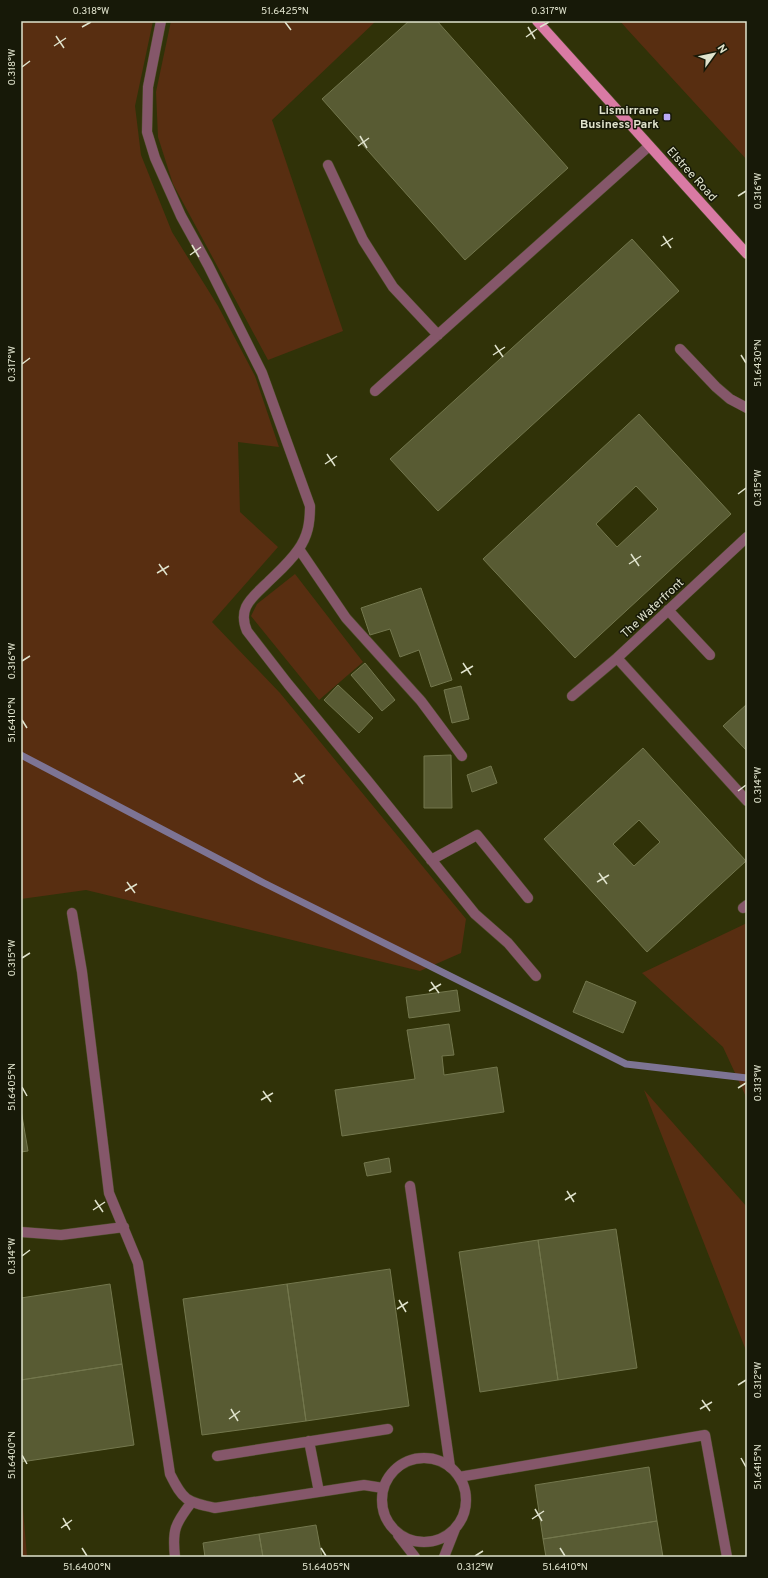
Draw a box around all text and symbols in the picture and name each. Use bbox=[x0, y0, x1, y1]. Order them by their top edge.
text: 0.318°W bbox=[72, 5, 110, 18]
text: 51.6425°N bbox=[261, 5, 309, 18]
text: 0.317°W bbox=[531, 5, 567, 18]
north arrow bbox=[694, 34, 734, 74]
text: N bbox=[714, 42, 730, 56]
text: 0.318°W bbox=[6, 48, 19, 86]
place label: Lismirrane Business Park bbox=[580, 103, 659, 133]
marker: Lismirrane Business Park bbox=[662, 112, 672, 122]
street label: Elstree Road bbox=[663, 144, 720, 205]
text: 0.316°W bbox=[752, 173, 765, 209]
text: 51.6430°N bbox=[752, 339, 765, 387]
text: 0.317°W bbox=[6, 346, 19, 382]
text: 0.315°W bbox=[752, 469, 765, 507]
street label: The Waterfront bbox=[618, 575, 688, 642]
text: 0.316°W bbox=[6, 643, 19, 679]
text: 51.6410°N bbox=[6, 697, 19, 743]
text: 0.314°W bbox=[752, 767, 765, 803]
text: 0.315°W bbox=[6, 939, 19, 977]
text: 51.6405°N bbox=[6, 1063, 19, 1111]
text: 0.313°W bbox=[752, 1065, 765, 1101]
text: 0.314°W bbox=[6, 1238, 19, 1274]
text: 0.312°W bbox=[752, 1361, 765, 1399]
text: 51.6400°N bbox=[6, 1431, 19, 1479]
text: 51.6415°N bbox=[752, 1444, 765, 1490]
text: 51.6400°N bbox=[63, 1561, 111, 1574]
text: 51.6405°N bbox=[302, 1561, 350, 1574]
text: 0.312°W bbox=[456, 1561, 494, 1574]
text: 51.6410°N bbox=[542, 1561, 588, 1574]

